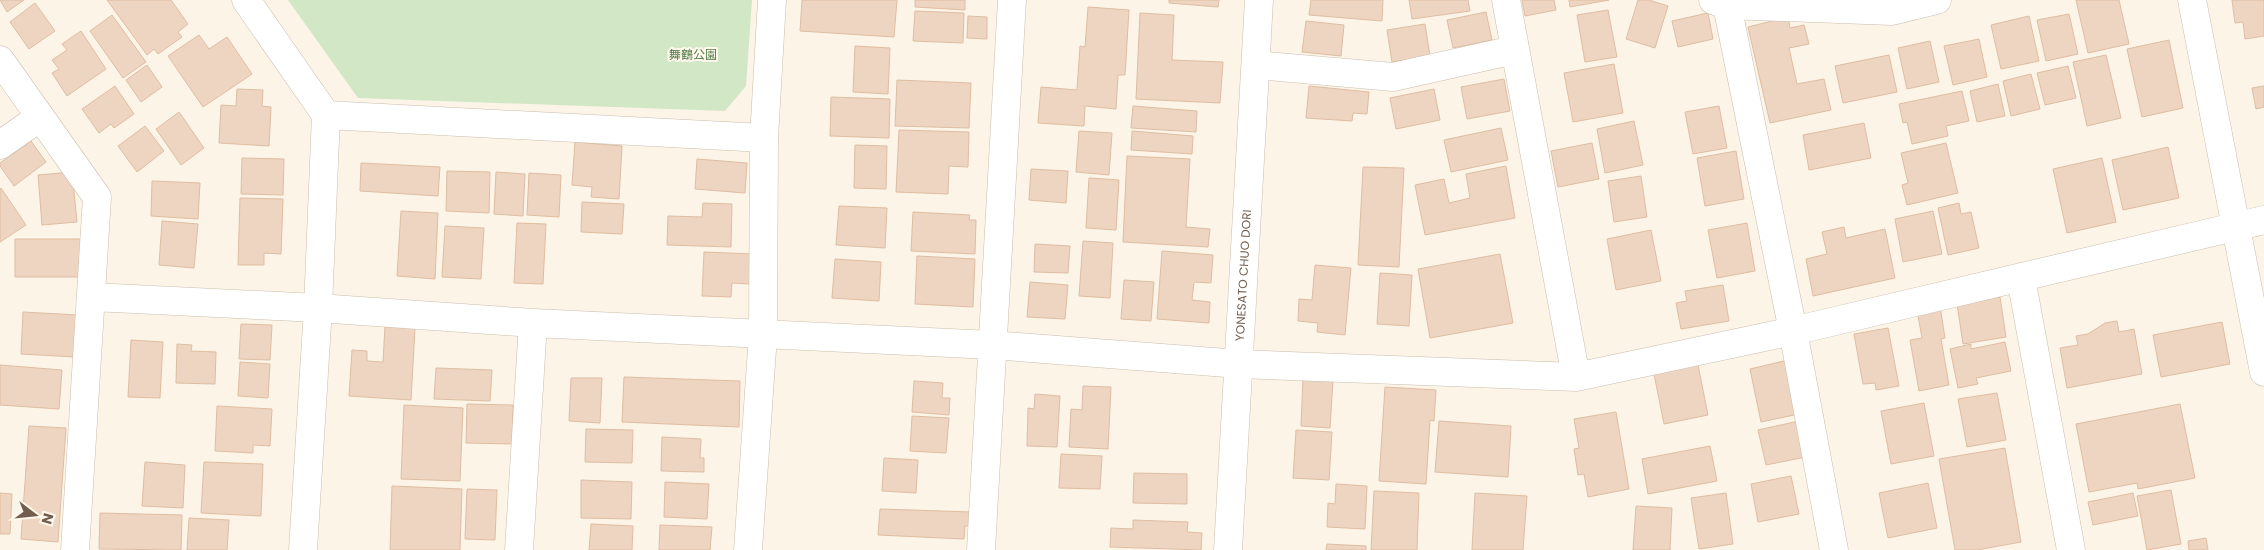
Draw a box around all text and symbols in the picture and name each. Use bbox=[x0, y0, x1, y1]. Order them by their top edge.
park label: 舞鶴公園 bbox=[669, 46, 717, 63]
street label: YONESATO CHUO DORI bbox=[1231, 209, 1255, 342]
north arrow bbox=[10, 490, 60, 540]
text: N bbox=[36, 511, 59, 526]

